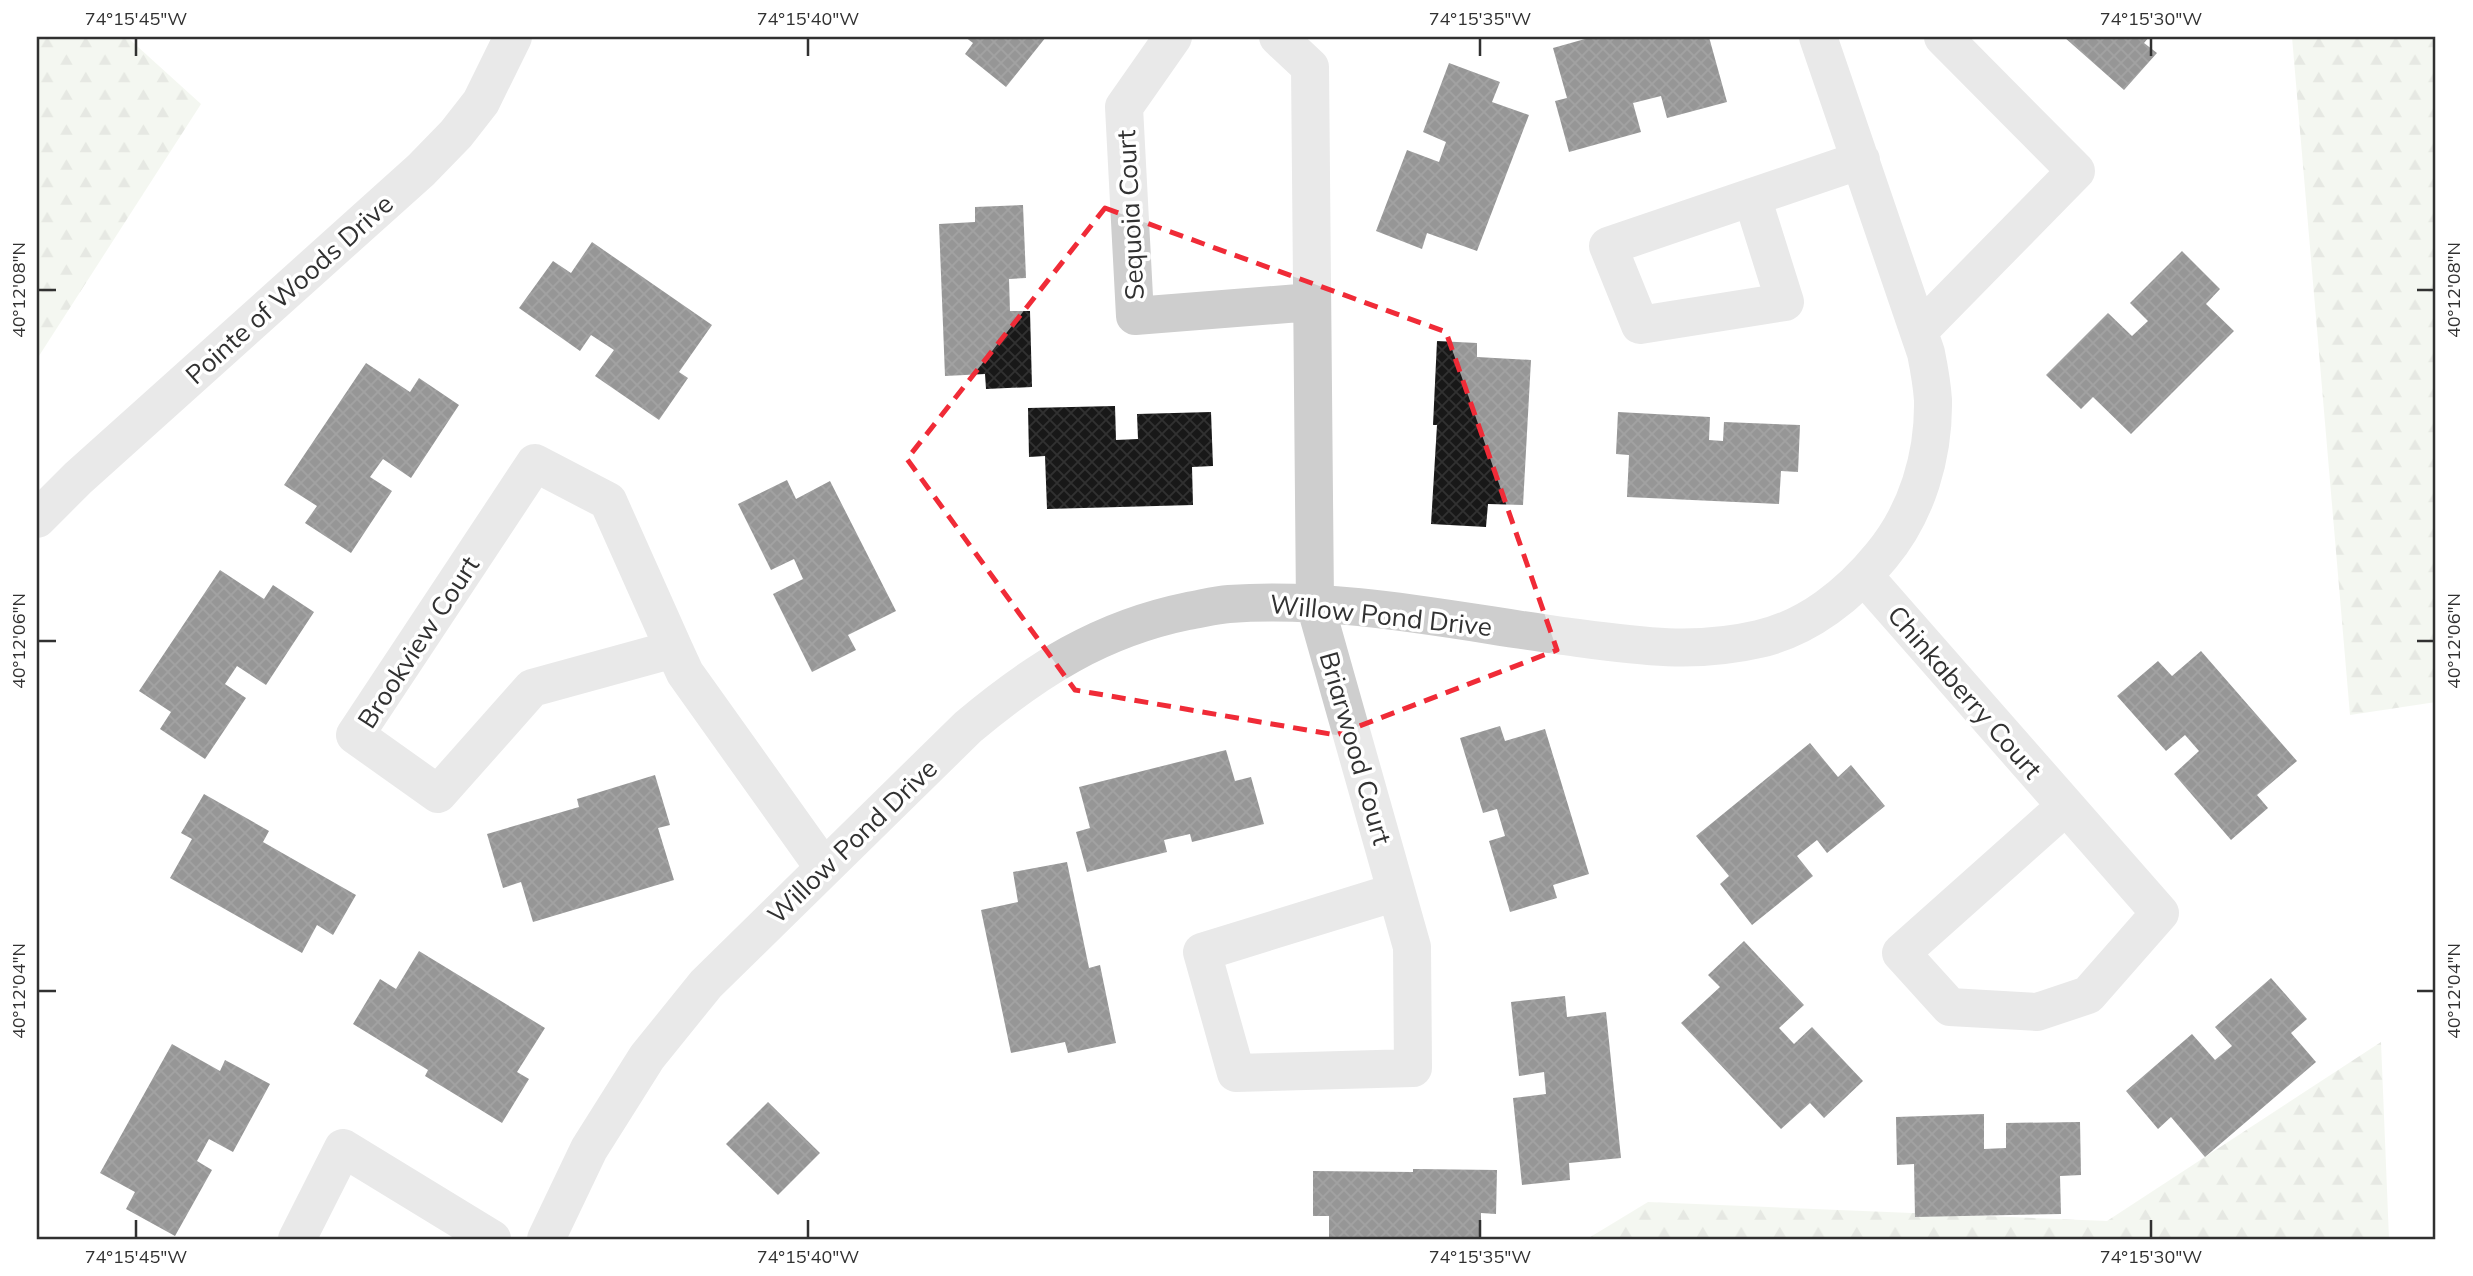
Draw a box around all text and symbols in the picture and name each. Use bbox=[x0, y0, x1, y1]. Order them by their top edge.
text: 74°15'45"W bbox=[85, 7, 187, 30]
text: 74°15'40"W bbox=[757, 7, 859, 30]
text: 74°15'35"W bbox=[1429, 7, 1531, 30]
text: 74°15'30"W bbox=[2100, 7, 2202, 30]
street label: Sequoia Court bbox=[1109, 129, 1151, 301]
street label: Pointe of Woods Drive bbox=[178, 187, 400, 391]
text: 40°12'08"N bbox=[7, 242, 30, 338]
text: 40°12'08"N bbox=[2442, 242, 2465, 338]
street label: Brookview Court bbox=[350, 550, 486, 734]
street label: Willow Pond Drive bbox=[1268, 587, 1494, 643]
text: 40°12'06"N bbox=[7, 593, 30, 689]
text: 40°12'06"N bbox=[2442, 593, 2465, 689]
street label: Chinkaberry Court bbox=[1881, 598, 2049, 786]
street label: Briarwood Court bbox=[1313, 648, 1399, 848]
street label: Willow Pond Drive bbox=[760, 752, 944, 930]
text: 40°12'04"N bbox=[7, 943, 30, 1039]
text: 40°12'04"N bbox=[2442, 943, 2465, 1039]
text: 74°15'45"W bbox=[85, 1245, 187, 1268]
text: 74°15'40"W bbox=[757, 1245, 859, 1268]
text: 74°15'35"W bbox=[1429, 1245, 1531, 1268]
text: 74°15'30"W bbox=[2100, 1245, 2202, 1268]

